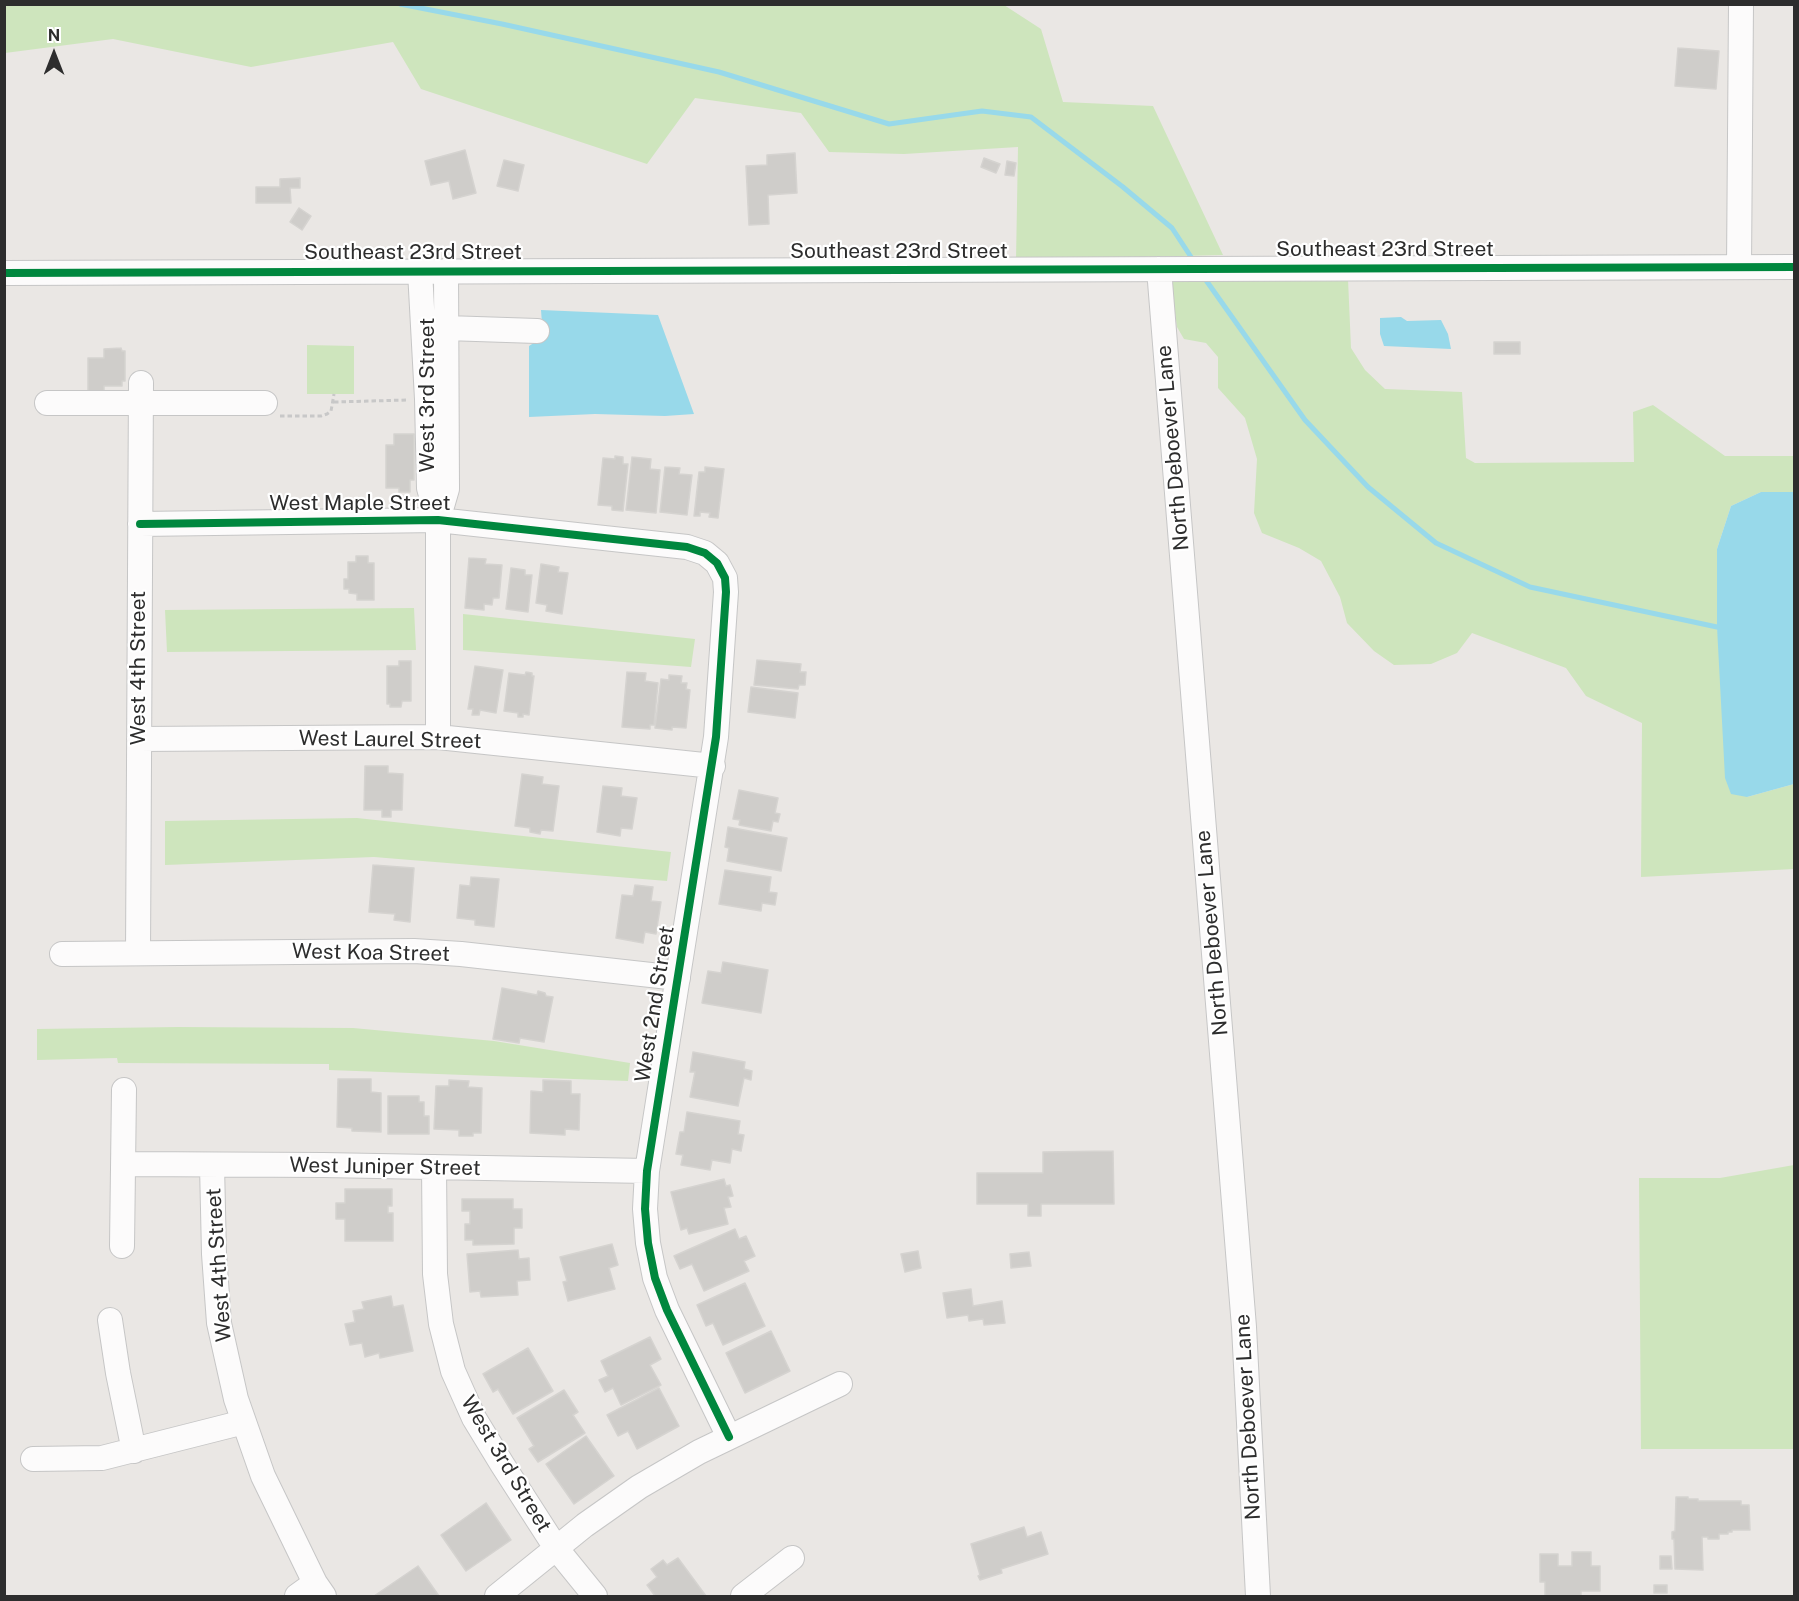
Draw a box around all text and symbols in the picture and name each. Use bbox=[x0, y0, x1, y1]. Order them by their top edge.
north arrow bbox=[24, 24, 84, 84]
text: N bbox=[48, 26, 60, 45]
street label: Southeast 23rd Street bbox=[1276, 237, 1494, 263]
street label: Southeast 23rd Street bbox=[790, 239, 1008, 265]
street label: Southeast 23rd Street bbox=[304, 240, 522, 266]
street label: West 3rd Street bbox=[415, 318, 441, 472]
street label: North Deboever Lane bbox=[1151, 344, 1195, 552]
street label: West Maple Street bbox=[269, 491, 451, 517]
street label: West 4th Street bbox=[126, 591, 152, 745]
street label: West Laurel Street bbox=[298, 726, 482, 754]
street label: North Deboever Lane bbox=[1190, 829, 1234, 1037]
street label: West 2nd Street bbox=[630, 924, 680, 1084]
street label: West Koa Street bbox=[292, 939, 450, 967]
street label: West Juniper Street bbox=[289, 1153, 481, 1181]
street label: West 4th Street bbox=[201, 1187, 237, 1343]
street label: North Deboever Lane bbox=[1230, 1313, 1266, 1521]
street label: West 3rd Street bbox=[455, 1391, 557, 1537]

